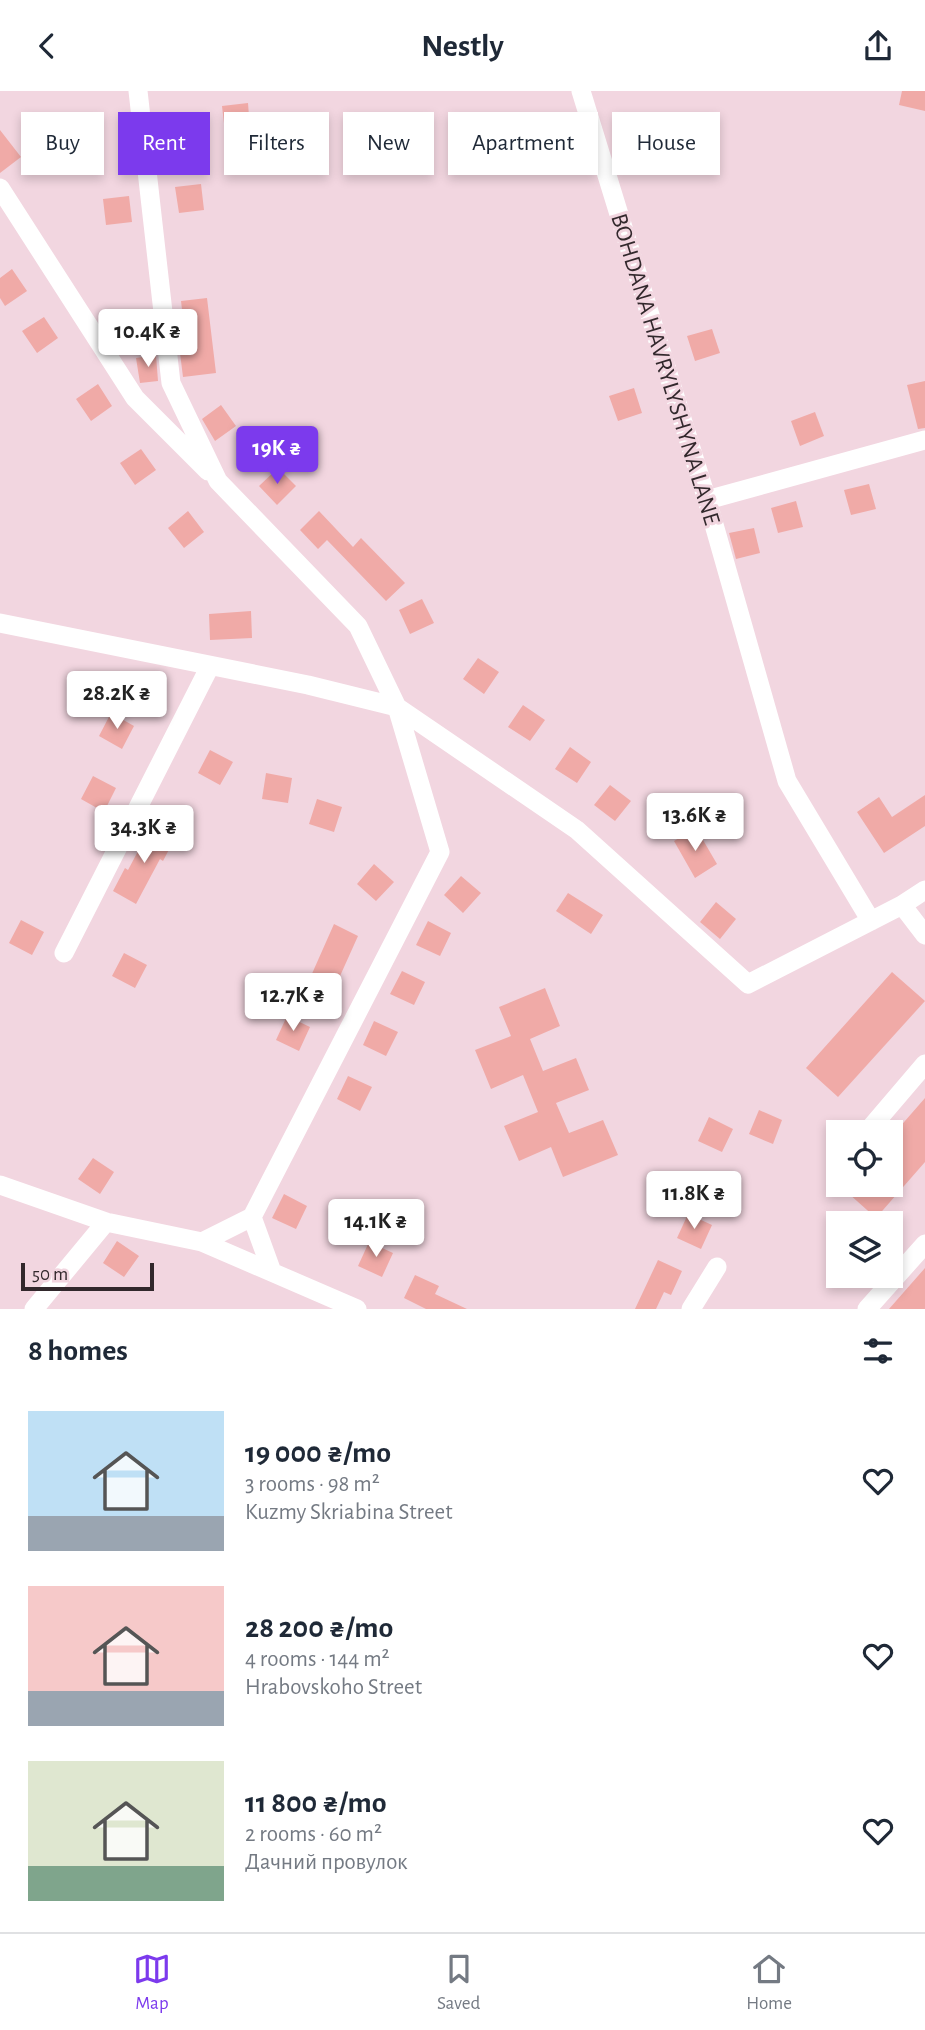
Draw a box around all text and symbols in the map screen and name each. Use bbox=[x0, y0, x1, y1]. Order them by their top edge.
icon: back bbox=[28, 27, 66, 65]
icon: share bbox=[859, 27, 897, 65]
text: Nestly bbox=[421, 30, 504, 62]
chip: Buy bbox=[21, 112, 104, 175]
chip: Rent bbox=[118, 112, 210, 175]
chip: Filters bbox=[224, 112, 329, 175]
chip: New bbox=[343, 112, 434, 175]
chip: Apartment bbox=[448, 112, 598, 175]
chip: House bbox=[612, 112, 720, 175]
street label: BOHDANA HAVRYLYSHYNA LANE bbox=[606, 211, 724, 528]
pin: 10.4K ₴ bbox=[83, 309, 213, 369]
text: 10.4K ₴ bbox=[114, 320, 182, 343]
pin: 19K ₴ bbox=[228, 427, 326, 486]
text: 19K ₴ bbox=[252, 437, 302, 460]
pin: 28.2K ₴ bbox=[52, 671, 182, 731]
text: 28.2K ₴ bbox=[83, 682, 151, 705]
pin: 13.6K ₴ bbox=[630, 793, 760, 853]
text: 13.6K ₴ bbox=[663, 804, 727, 827]
pin: 34.3K ₴ bbox=[79, 805, 209, 865]
text: 34.3K ₴ bbox=[111, 816, 177, 839]
pin: 12.7K ₴ bbox=[228, 974, 358, 1033]
text: 12.7K ₴ bbox=[261, 984, 325, 1007]
map controls bbox=[826, 1120, 903, 1288]
button: locate bbox=[826, 1120, 903, 1197]
pin: 11.8K ₴ bbox=[629, 1171, 759, 1231]
text: 11.8K ₴ bbox=[662, 1182, 726, 1205]
pin: 14.1K ₴ bbox=[311, 1199, 441, 1259]
text: 14.1K ₴ bbox=[344, 1210, 408, 1233]
button: layers bbox=[826, 1211, 903, 1288]
scale bar bbox=[21, 1260, 154, 1292]
text: 50 m bbox=[32, 1265, 68, 1284]
icon: filters bbox=[859, 1332, 897, 1370]
text: 8 homes bbox=[28, 1336, 128, 1366]
text: 19 000 ₴/mo bbox=[245, 1438, 391, 1468]
icon: home bbox=[84, 1439, 168, 1523]
icon: heart bbox=[859, 1462, 897, 1500]
text: 3 rooms · 98 m² bbox=[245, 1473, 380, 1496]
text: Kuzmy Skriabina Street bbox=[245, 1501, 453, 1524]
text: 28 200 ₴/mo bbox=[245, 1613, 393, 1643]
icon: home bbox=[84, 1614, 168, 1698]
icon: heart bbox=[859, 1637, 897, 1675]
text: 4 rooms · 144 m² bbox=[245, 1648, 390, 1671]
text: Hrabovskoho Street bbox=[245, 1676, 422, 1699]
text: 11 800 ₴/mo bbox=[245, 1788, 387, 1818]
icon: home bbox=[84, 1789, 168, 1873]
icon: heart bbox=[859, 1812, 897, 1850]
text: 2 rooms · 60 m² bbox=[245, 1823, 382, 1846]
text: Дачний провулок bbox=[245, 1851, 408, 1874]
tab: Map bbox=[133, 1950, 171, 2015]
tab: Saved bbox=[437, 1950, 480, 2015]
tab: Home bbox=[746, 1950, 792, 2015]

